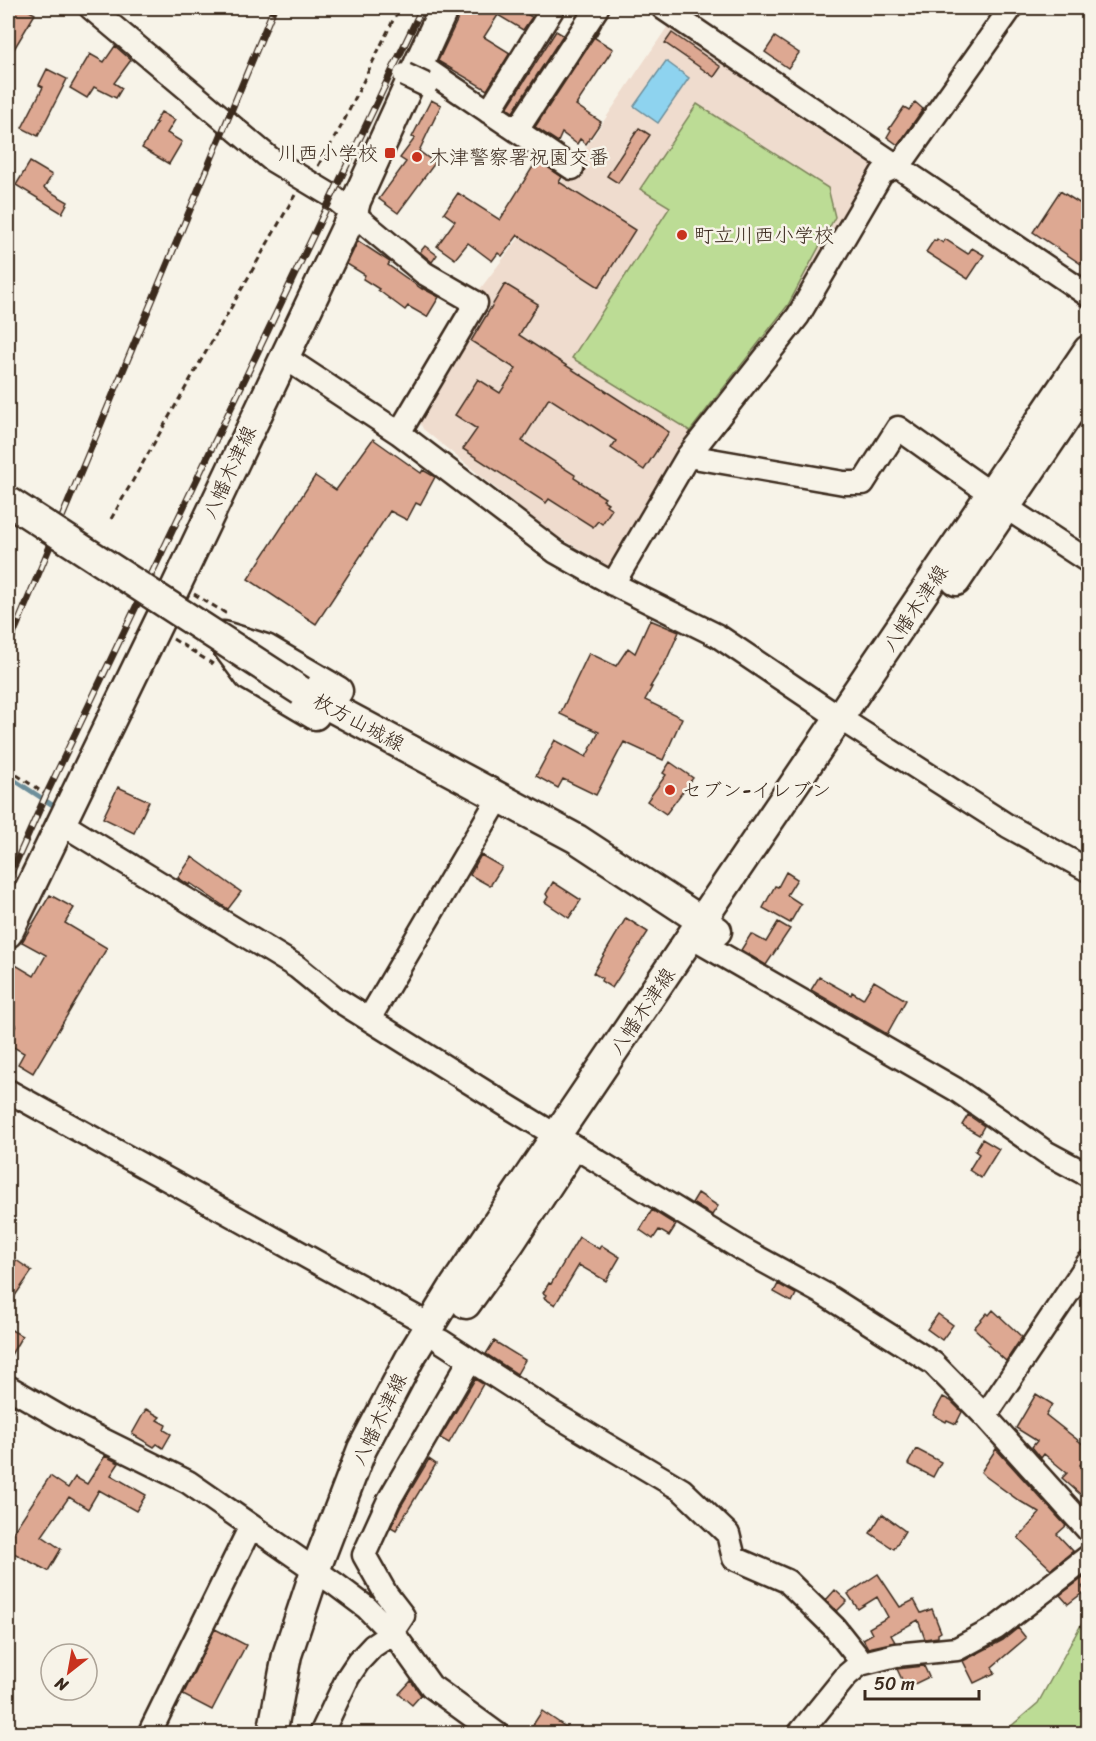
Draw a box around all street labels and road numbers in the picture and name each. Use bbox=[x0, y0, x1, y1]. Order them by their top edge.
street label: 八幡木津線 bbox=[192, 420, 266, 525]
street label: 八幡木津線 bbox=[873, 557, 958, 660]
street label: 枚方山城線 bbox=[306, 684, 411, 761]
street label: 八幡木津線 bbox=[600, 960, 685, 1063]
street label: 八幡木津線 bbox=[342, 1367, 417, 1472]

